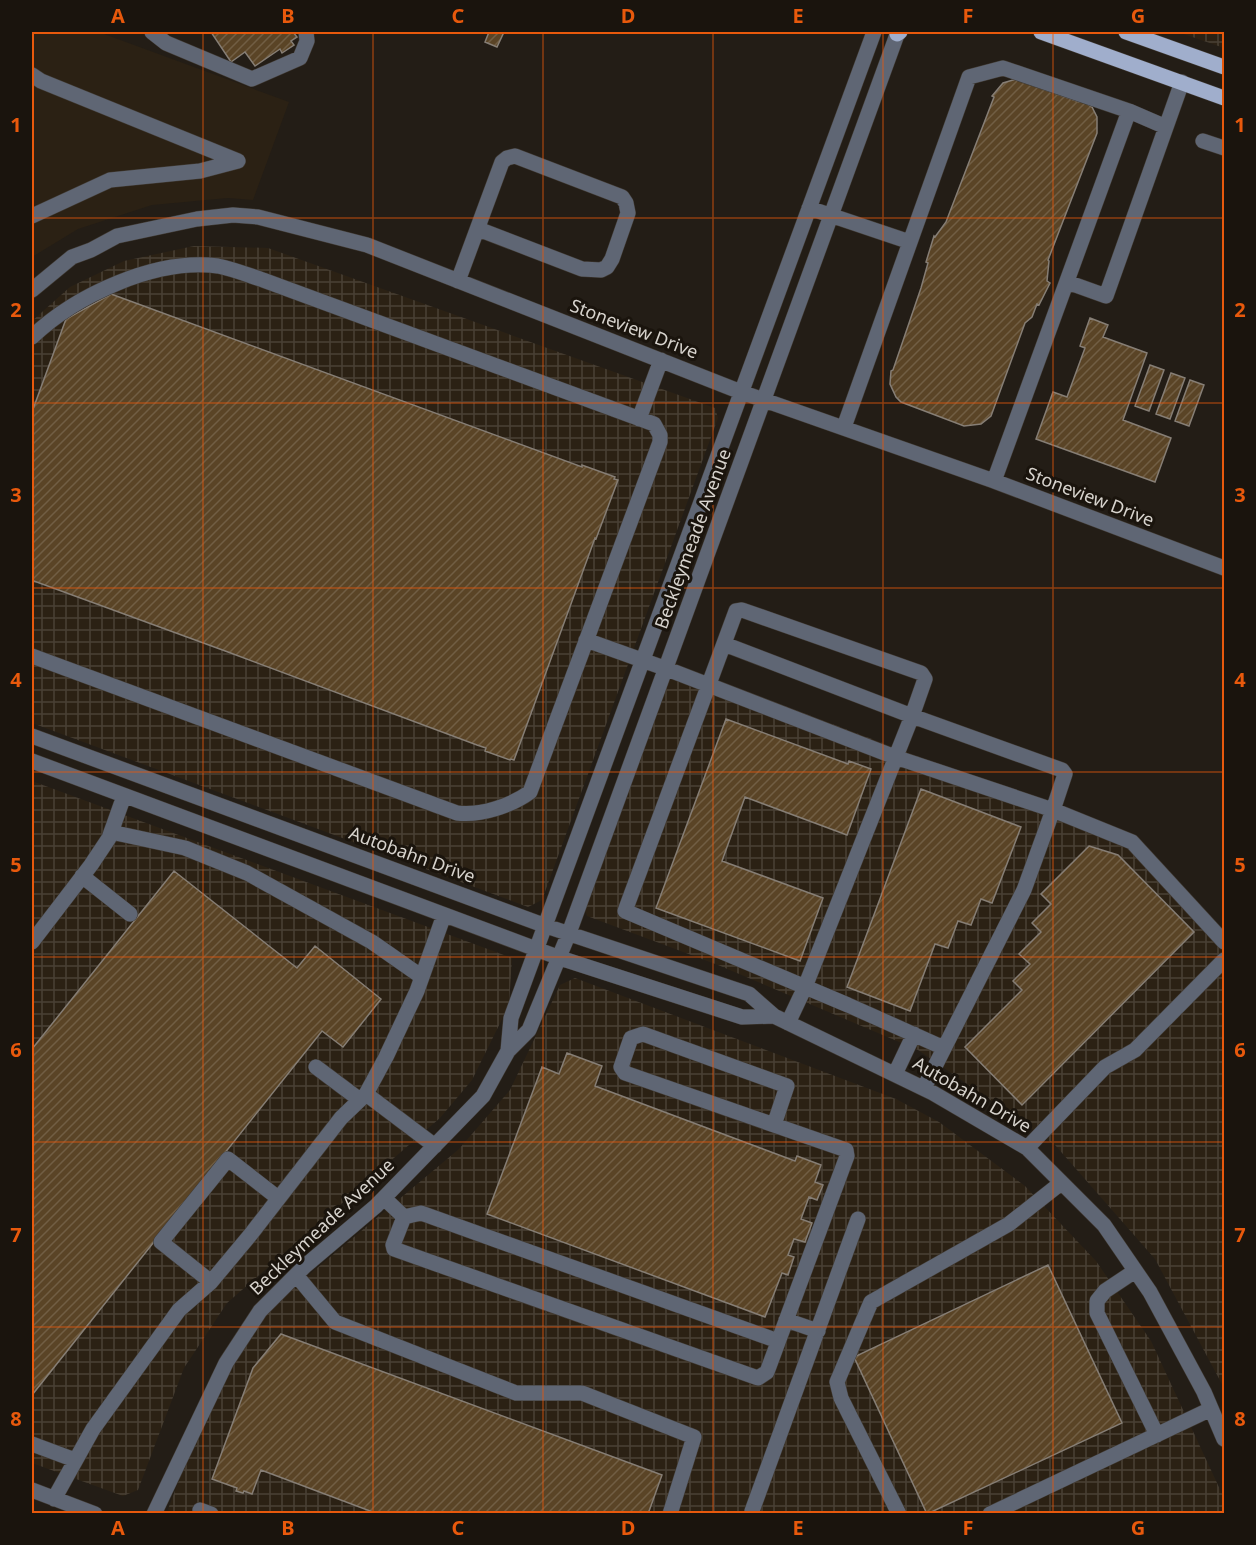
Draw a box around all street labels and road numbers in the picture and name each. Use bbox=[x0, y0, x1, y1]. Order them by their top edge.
street label: Stoneview Drive bbox=[567, 293, 702, 363]
street label: Beckleymeade Avenue bbox=[648, 445, 736, 632]
street label: Stoneview Drive bbox=[1023, 461, 1158, 531]
street label: Autobahn Drive bbox=[346, 820, 479, 888]
street label: Autobahn Drive bbox=[909, 1051, 1036, 1138]
street label: Beckleymeade Avenue bbox=[244, 1153, 399, 1300]

